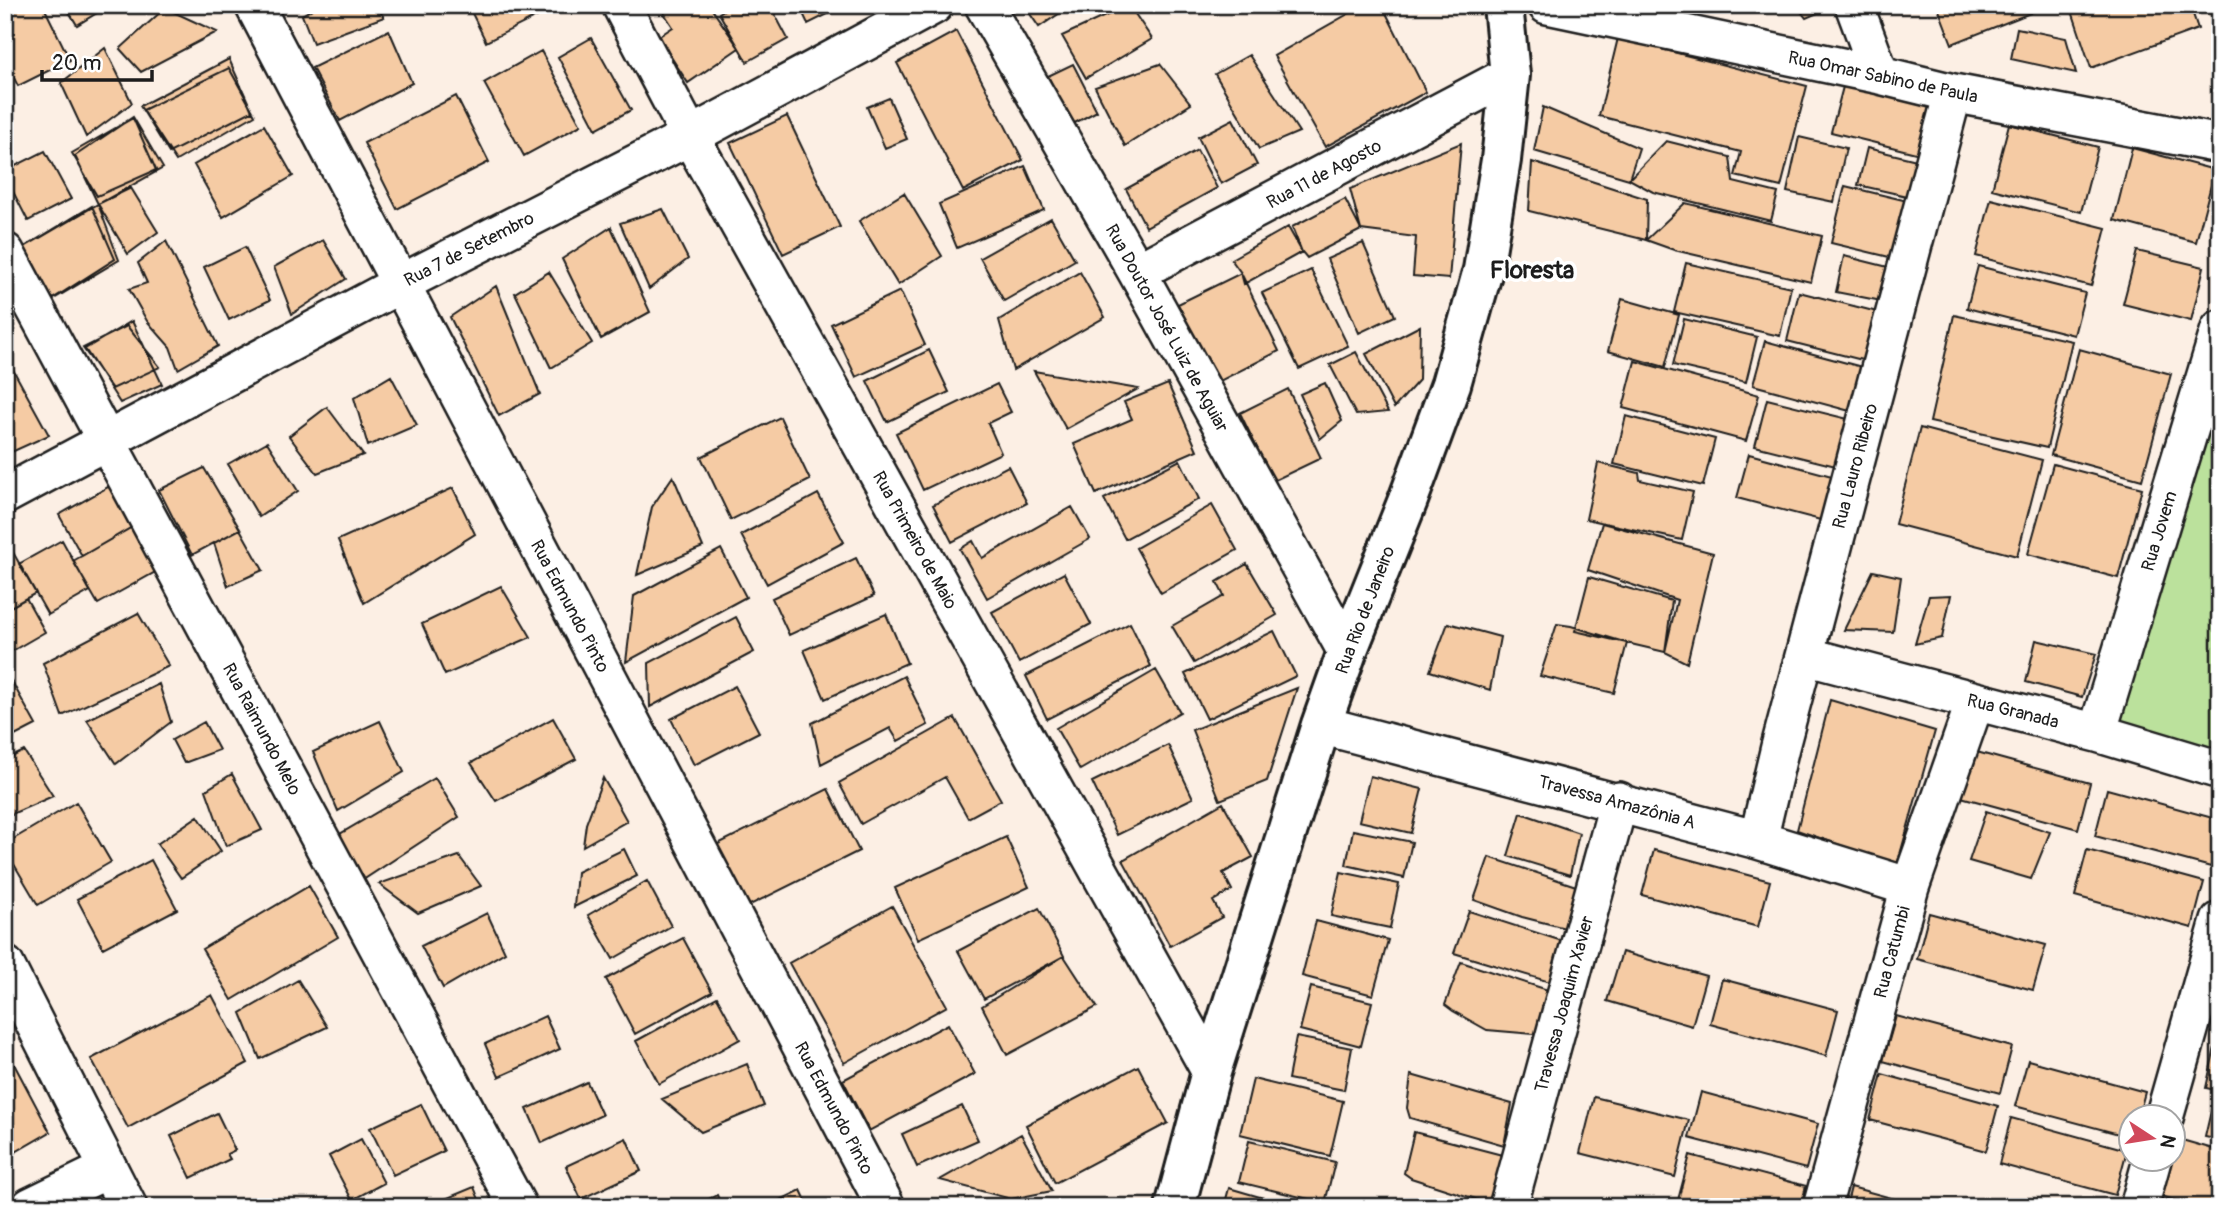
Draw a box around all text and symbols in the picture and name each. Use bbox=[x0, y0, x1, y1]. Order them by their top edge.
scale bar bbox=[42, 38, 152, 82]
street label: Rua Omar Sabino de Paula bbox=[1786, 46, 1980, 109]
text: 20 m bbox=[52, 50, 101, 77]
street label: Rua 11 de Agosto bbox=[1263, 134, 1386, 214]
street label: Rua 7 de Setembro bbox=[400, 207, 538, 292]
street label: Rua Doutor José Luiz de Aguiar bbox=[1100, 220, 1234, 437]
district label: Floresta bbox=[1490, 256, 1574, 285]
street label: Rua Lauro Ribeiro bbox=[1828, 401, 1883, 531]
street label: Rua Primeiro de Maio bbox=[867, 467, 962, 614]
street label: Rua Jovem bbox=[2136, 488, 2183, 574]
street label: Rua Edmundo Pinto bbox=[525, 536, 614, 677]
street label: Rua Rio de Janeiro bbox=[1331, 543, 1401, 677]
street label: Rua Raimundo Melo bbox=[217, 659, 306, 800]
street label: Rua Granada bbox=[1965, 689, 2061, 734]
street label: Travessa Amazônia A bbox=[1536, 770, 1698, 835]
street label: Rua Catumbi bbox=[1869, 904, 1916, 1001]
street label: Travessa Joaquim Xavier bbox=[1530, 913, 1599, 1095]
street label: Rua Edmundo Pinto bbox=[789, 1038, 878, 1179]
north arrow bbox=[2116, 1104, 2186, 1174]
text: N bbox=[2155, 1133, 2181, 1150]

